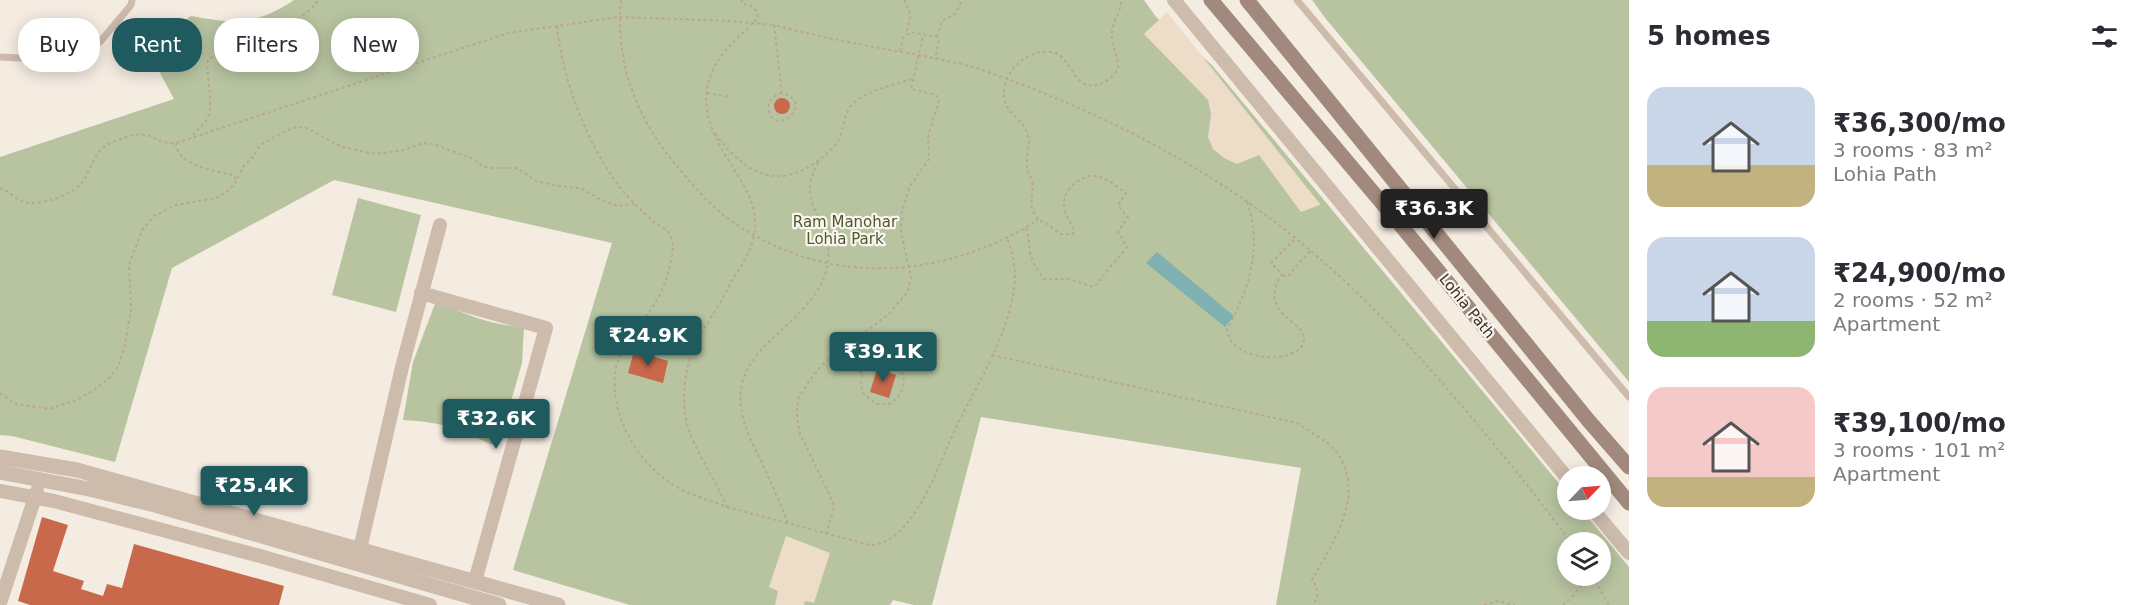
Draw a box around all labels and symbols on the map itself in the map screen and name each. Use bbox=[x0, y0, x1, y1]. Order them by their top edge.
pin: ₹36.3K bbox=[1385, 189, 1483, 240]
park label: Ram Manohar Lohia Park bbox=[793, 213, 898, 248]
street label: Lohia Path bbox=[1436, 270, 1498, 342]
pin: ₹24.9K bbox=[599, 316, 697, 367]
pin: ₹39.1K bbox=[834, 332, 932, 383]
pin: ₹32.6K bbox=[447, 399, 545, 450]
pin: ₹25.4K bbox=[205, 466, 303, 517]
north arrow bbox=[1557, 466, 1611, 520]

